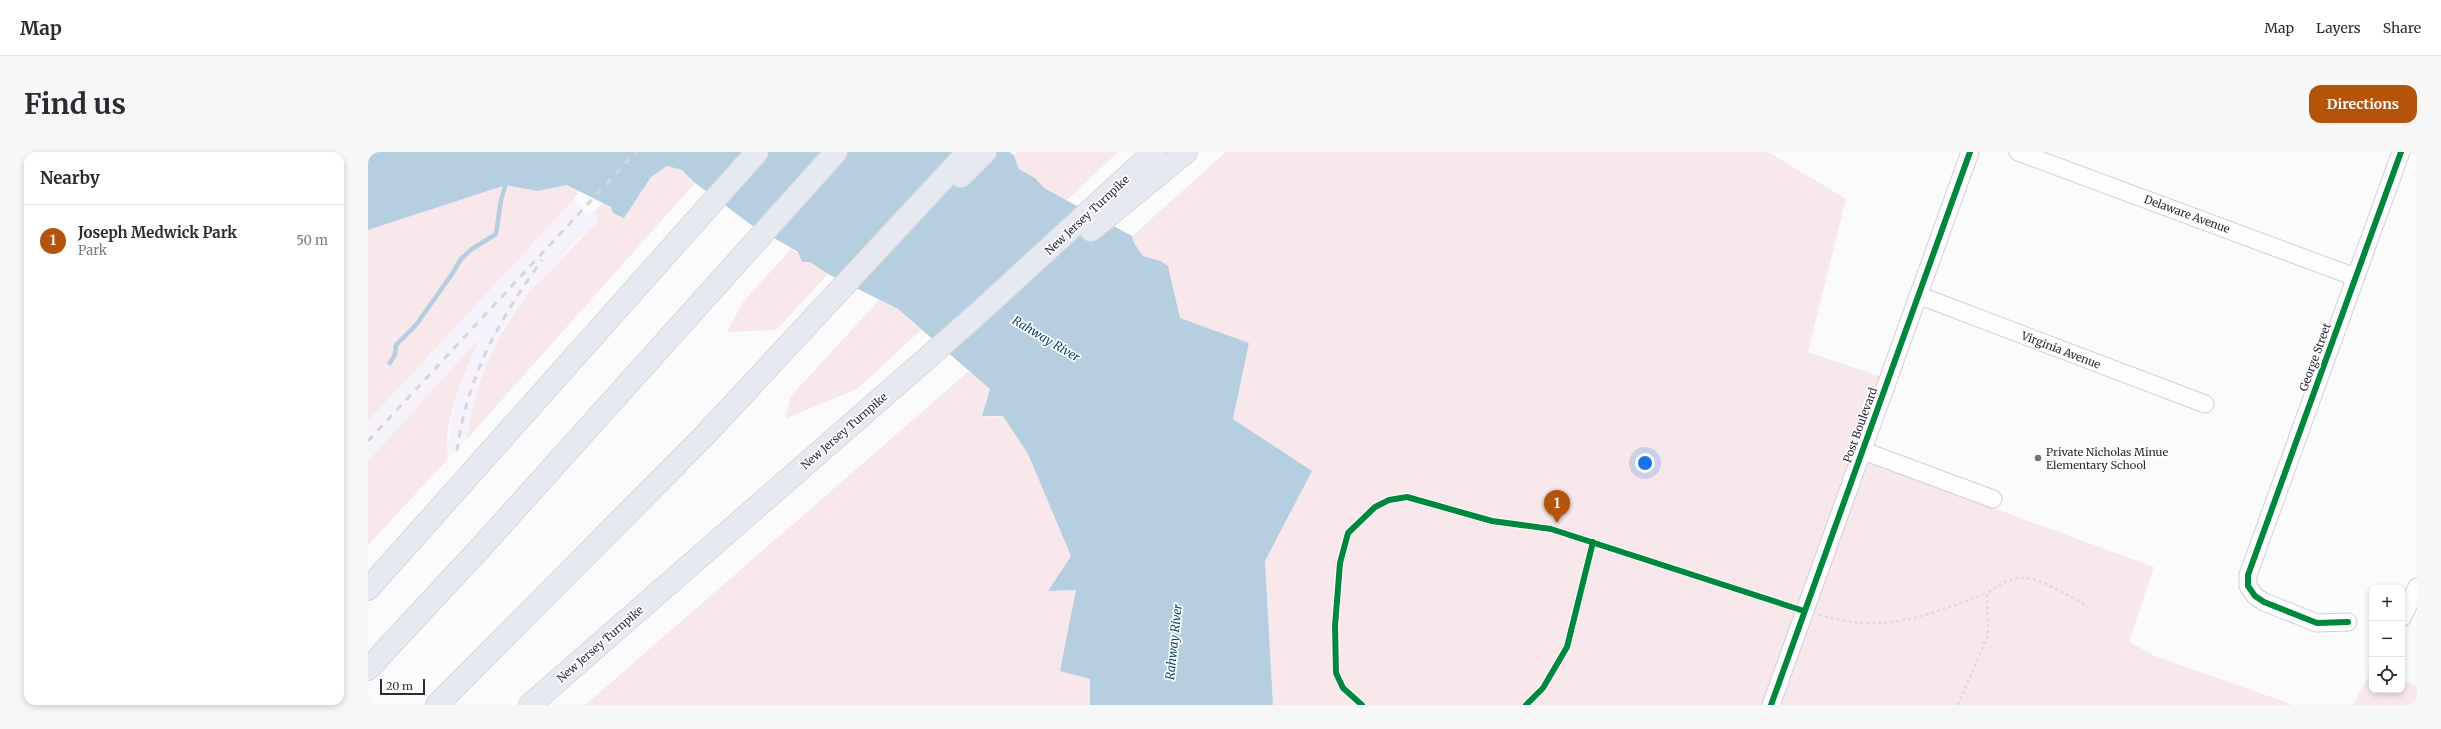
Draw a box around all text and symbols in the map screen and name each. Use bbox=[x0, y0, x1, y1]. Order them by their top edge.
text: Map bbox=[20, 16, 62, 40]
text: Map bbox=[2264, 19, 2294, 37]
text: Layers bbox=[2316, 19, 2361, 37]
text: Share bbox=[2383, 19, 2421, 37]
button: Directions bbox=[2309, 85, 2417, 123]
text: Find us bbox=[24, 86, 126, 122]
text: Nearby bbox=[40, 167, 100, 189]
street label: New Jersey Turnpike bbox=[1042, 172, 1132, 258]
street label: Delaware Avenue bbox=[2142, 192, 2232, 236]
text: Joseph Medwick Park bbox=[78, 223, 237, 242]
text: 1 bbox=[50, 232, 56, 249]
text: 50 m bbox=[296, 232, 328, 249]
text: Park bbox=[78, 242, 107, 259]
water label: Rahway River bbox=[1010, 313, 1084, 365]
street label: George Street bbox=[2296, 320, 2334, 393]
street label: Virginia Avenue bbox=[2018, 328, 2103, 372]
street label: Post Boulevard bbox=[1840, 385, 1880, 465]
street label: New Jersey Turnpike bbox=[798, 389, 890, 472]
place label: Private Nicholas Minue Elementary School bbox=[2046, 445, 2168, 472]
your location bbox=[1635, 453, 1655, 473]
marker: Private Nicholas Minue Elementary School bbox=[2033, 453, 2043, 463]
pin: 1 bbox=[1544, 490, 1570, 523]
map controls bbox=[2369, 585, 2405, 693]
button: + bbox=[2369, 585, 2405, 621]
street label: New Jersey Turnpike bbox=[554, 602, 646, 685]
water label: Rahway River bbox=[1162, 602, 1185, 681]
button: − bbox=[2369, 621, 2405, 657]
button: locate bbox=[2369, 657, 2405, 693]
scale bar bbox=[380, 677, 425, 696]
text: 20 m bbox=[386, 679, 413, 693]

